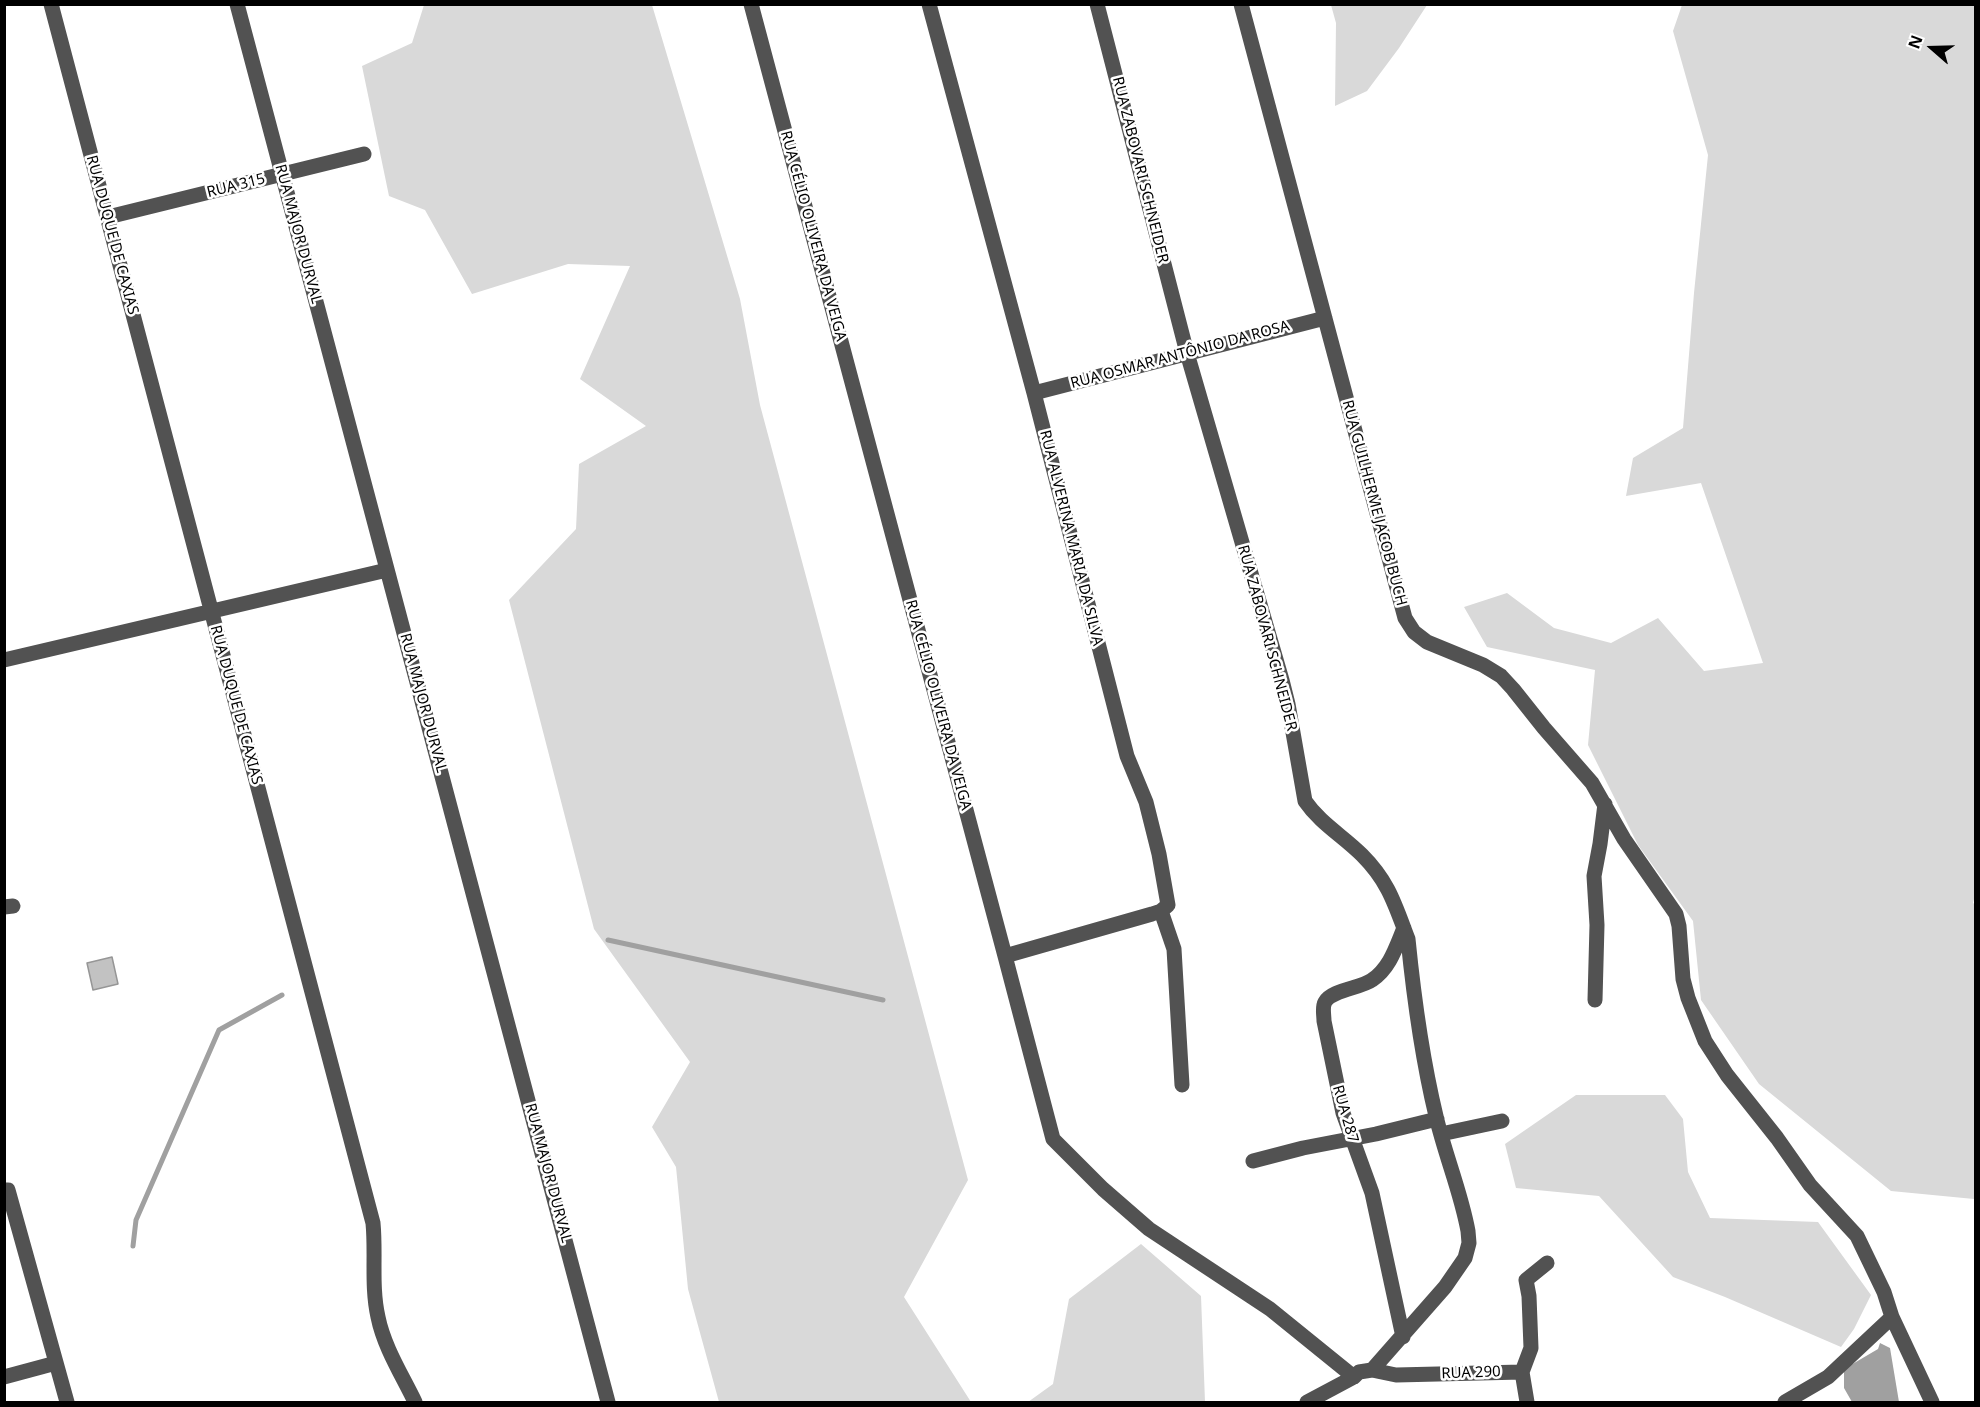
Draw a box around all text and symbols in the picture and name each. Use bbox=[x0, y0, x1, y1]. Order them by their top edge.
north arrow bbox=[1902, 18, 1962, 78]
text: N bbox=[1903, 32, 1928, 52]
street label: RUA ZABOVARI SCHNEIDER bbox=[1108, 75, 1172, 265]
street label: RUA CÉLIO OLIVEIRA DA VEIGA bbox=[776, 129, 850, 343]
street label: RUA DUQUE DE CAXIAS bbox=[82, 153, 142, 317]
street label: RUA MAJOR DURVAL bbox=[271, 162, 325, 306]
street label: RUA 315 bbox=[205, 170, 267, 202]
street label: RUA OSMAR ANTÔNIO DA ROSA bbox=[1069, 317, 1291, 393]
street label: RUA GUILHERME JACOB BUCH bbox=[1338, 398, 1410, 608]
street label: RUA ALVERINA MARIA DA SILVA bbox=[1035, 428, 1107, 648]
street label: RUA ZABOVARI SCHNEIDER bbox=[1234, 543, 1300, 733]
street label: RUA CÉLIO OLIVEIRA DA VEIGA bbox=[901, 598, 975, 812]
street label: RUA DUQUE DE CAXIAS bbox=[206, 623, 266, 787]
street label: RUA MAJOR DURVAL bbox=[396, 631, 450, 775]
street label: RUA 287 bbox=[1328, 1083, 1362, 1145]
street label: RUA MAJOR DURVAL bbox=[521, 1101, 575, 1245]
street label: RUA 290 bbox=[1441, 1363, 1501, 1383]

